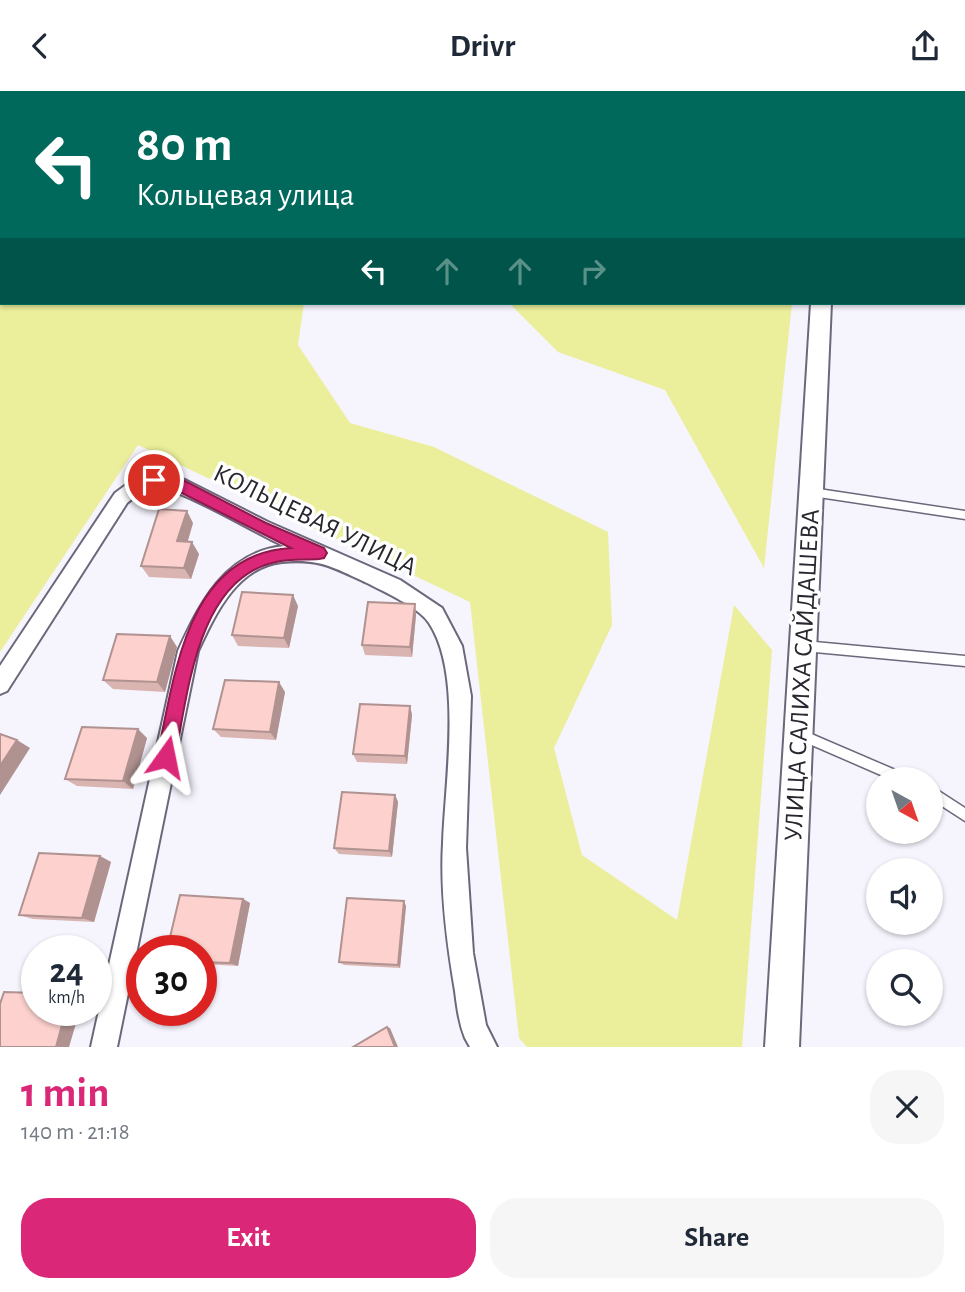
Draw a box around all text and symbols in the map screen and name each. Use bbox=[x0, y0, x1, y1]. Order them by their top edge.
icon: back bbox=[21, 27, 59, 65]
icon: share bbox=[906, 27, 944, 65]
text: Drivr bbox=[450, 30, 515, 62]
icon: left bbox=[21, 119, 112, 210]
text: 80 m bbox=[136, 121, 233, 170]
text: Кольцевая улица bbox=[136, 179, 354, 211]
icon: left bbox=[355, 252, 393, 290]
icon: ahead bbox=[428, 252, 466, 290]
icon: ahead bbox=[501, 252, 539, 290]
icon: right bbox=[574, 252, 612, 290]
pin bbox=[124, 450, 184, 510]
street label: КОЛЬЦЕВАЯ УЛИЦА bbox=[209, 460, 421, 580]
icon: arrive bbox=[135, 461, 173, 499]
street label: УЛИЦА САЛИХА САЙДАШЕВА bbox=[780, 508, 824, 842]
position arrow bbox=[129, 720, 203, 794]
north arrow bbox=[866, 767, 943, 843]
map controls bbox=[866, 767, 943, 1026]
button: sound bbox=[866, 858, 943, 935]
speed limit sign: 30 bbox=[126, 935, 217, 1026]
button: search bbox=[866, 949, 943, 1026]
text: 24 bbox=[49, 954, 84, 989]
text: km/h bbox=[48, 989, 85, 1007]
button: close bbox=[870, 1070, 944, 1144]
text: 1 min bbox=[21, 1072, 110, 1114]
text: 140 m · 21:18 bbox=[21, 1121, 130, 1144]
button: Exit bbox=[21, 1198, 476, 1278]
button: Share bbox=[490, 1198, 944, 1278]

